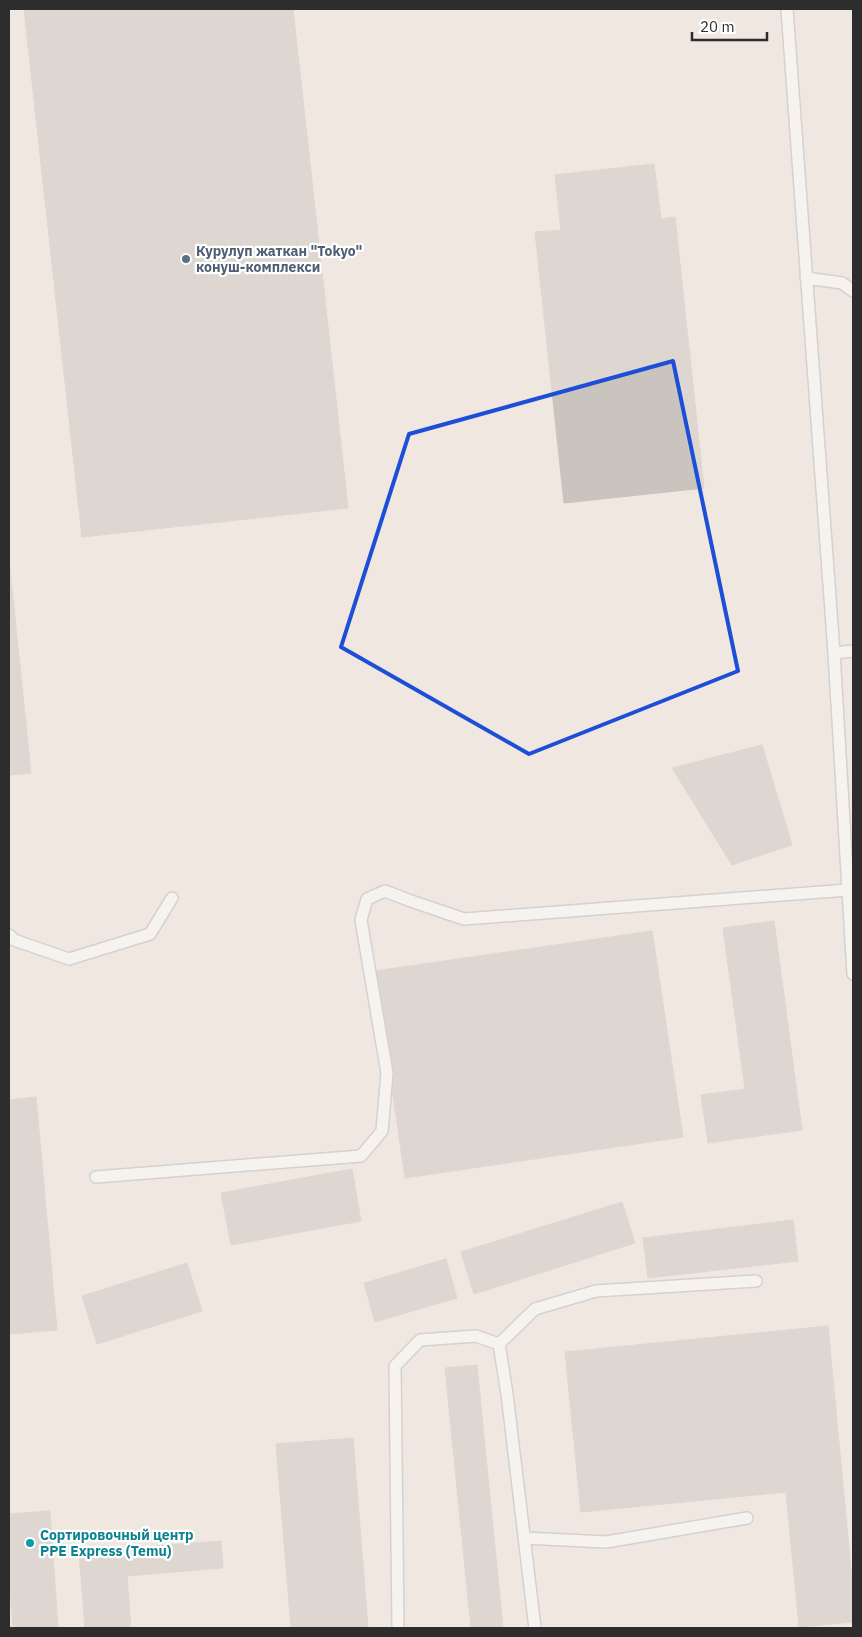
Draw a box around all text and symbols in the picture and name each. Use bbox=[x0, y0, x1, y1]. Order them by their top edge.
scale bar bbox=[692, 10, 767, 42]
text: 20 m bbox=[700, 17, 735, 36]
place label: Курулуп жаткан "Tokyo" конуш-комплекси bbox=[196, 242, 362, 276]
marker: Курулуп жаткан "Tokyo" конуш-комплекси bbox=[180, 253, 192, 265]
place label: Сортировочный центр PPE Express (Temu) bbox=[40, 1526, 194, 1560]
marker: Сортировочный центр PPE Express (Temu) bbox=[24, 1537, 36, 1549]

